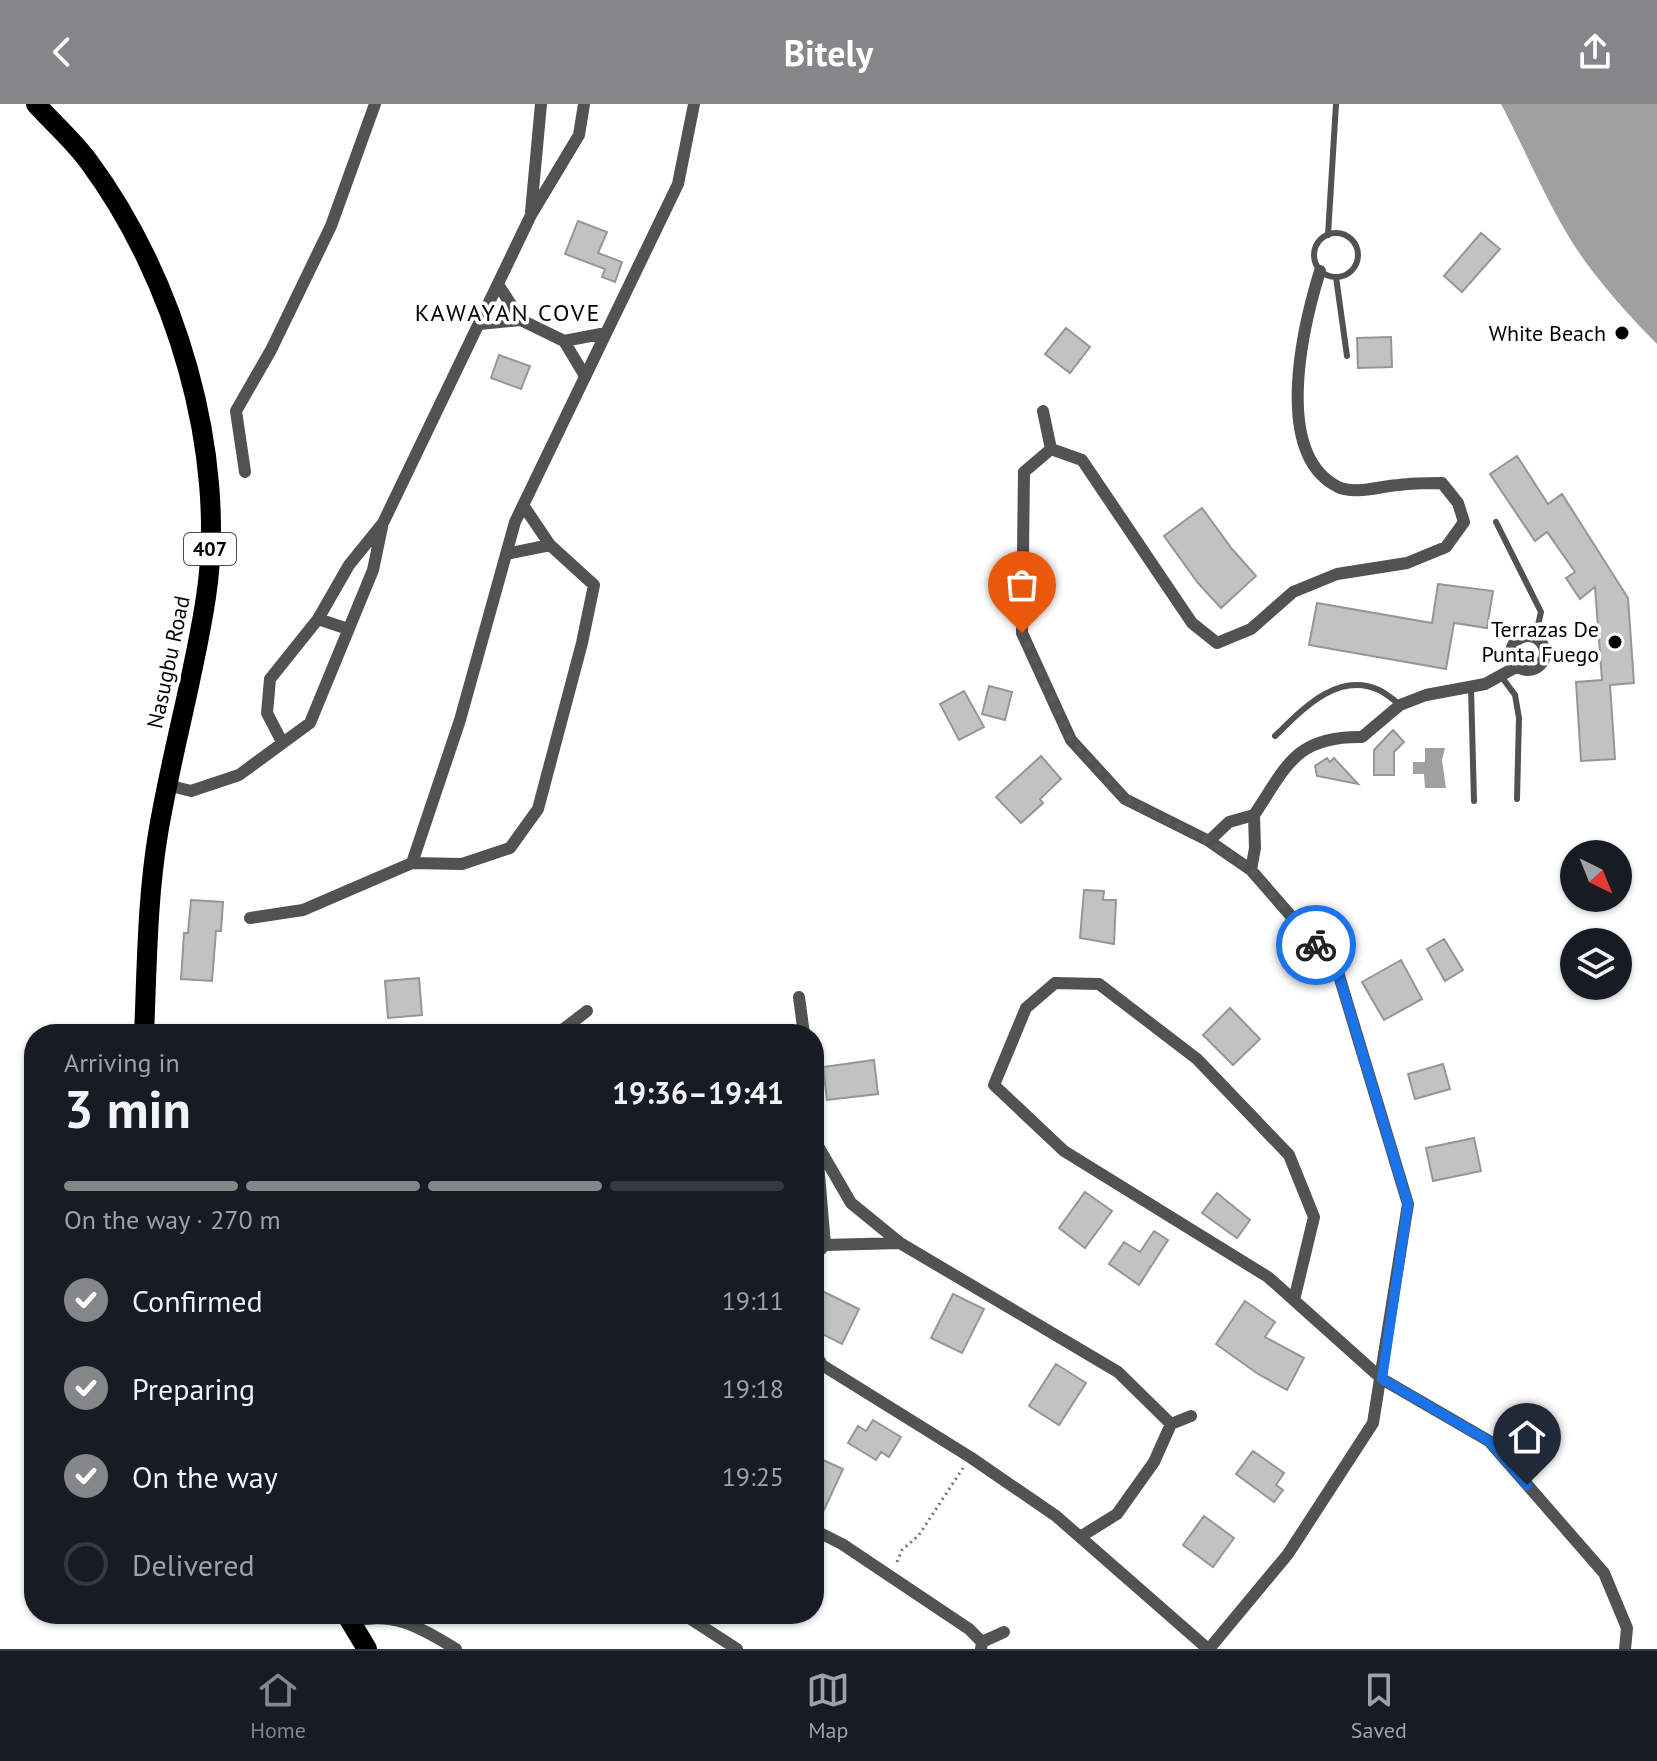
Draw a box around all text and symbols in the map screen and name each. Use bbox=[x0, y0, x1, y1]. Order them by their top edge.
text: Bitely bbox=[784, 29, 873, 76]
icon: back bbox=[40, 30, 84, 74]
icon: share bbox=[1573, 30, 1617, 74]
district label: KAWAYAN COVE bbox=[415, 297, 601, 328]
place label: White Beach bbox=[1489, 319, 1606, 347]
marker: White Beach bbox=[1613, 324, 1631, 342]
road number: 407 bbox=[184, 533, 236, 565]
pin bbox=[988, 551, 1056, 633]
icon: bag bbox=[1000, 563, 1044, 607]
street label: Nasugbu Road bbox=[140, 593, 196, 731]
place label: Terrazas De Punta Fuego bbox=[1482, 615, 1599, 668]
marker: Terrazas De Punta Fuego bbox=[1606, 633, 1624, 651]
north arrow bbox=[1560, 840, 1632, 912]
map controls bbox=[1560, 840, 1632, 1000]
courier bbox=[1276, 905, 1356, 985]
icon: bike bbox=[1294, 923, 1338, 967]
button: layers bbox=[1560, 928, 1632, 1000]
text: Arriving in bbox=[64, 1046, 180, 1079]
text: 19:36–19:41 bbox=[612, 1073, 784, 1112]
text: 3 min bbox=[64, 1075, 191, 1142]
text: On the way · 270 m bbox=[64, 1203, 281, 1236]
icon: check bbox=[64, 1278, 108, 1322]
text: Confirmed bbox=[132, 1281, 263, 1320]
text: 19:11 bbox=[722, 1284, 784, 1317]
icon: check bbox=[64, 1366, 108, 1410]
text: Preparing bbox=[132, 1369, 255, 1408]
text: 19:18 bbox=[722, 1372, 784, 1405]
pin bbox=[1493, 1403, 1561, 1485]
icon: home bbox=[1505, 1415, 1549, 1459]
icon: check bbox=[64, 1454, 108, 1498]
text: On the way bbox=[132, 1457, 278, 1496]
text: 19:25 bbox=[722, 1460, 784, 1493]
text: Delivered bbox=[132, 1545, 255, 1584]
tab: Home bbox=[250, 1668, 306, 1744]
tab: Map bbox=[806, 1668, 850, 1744]
tab: Saved bbox=[1351, 1668, 1407, 1744]

